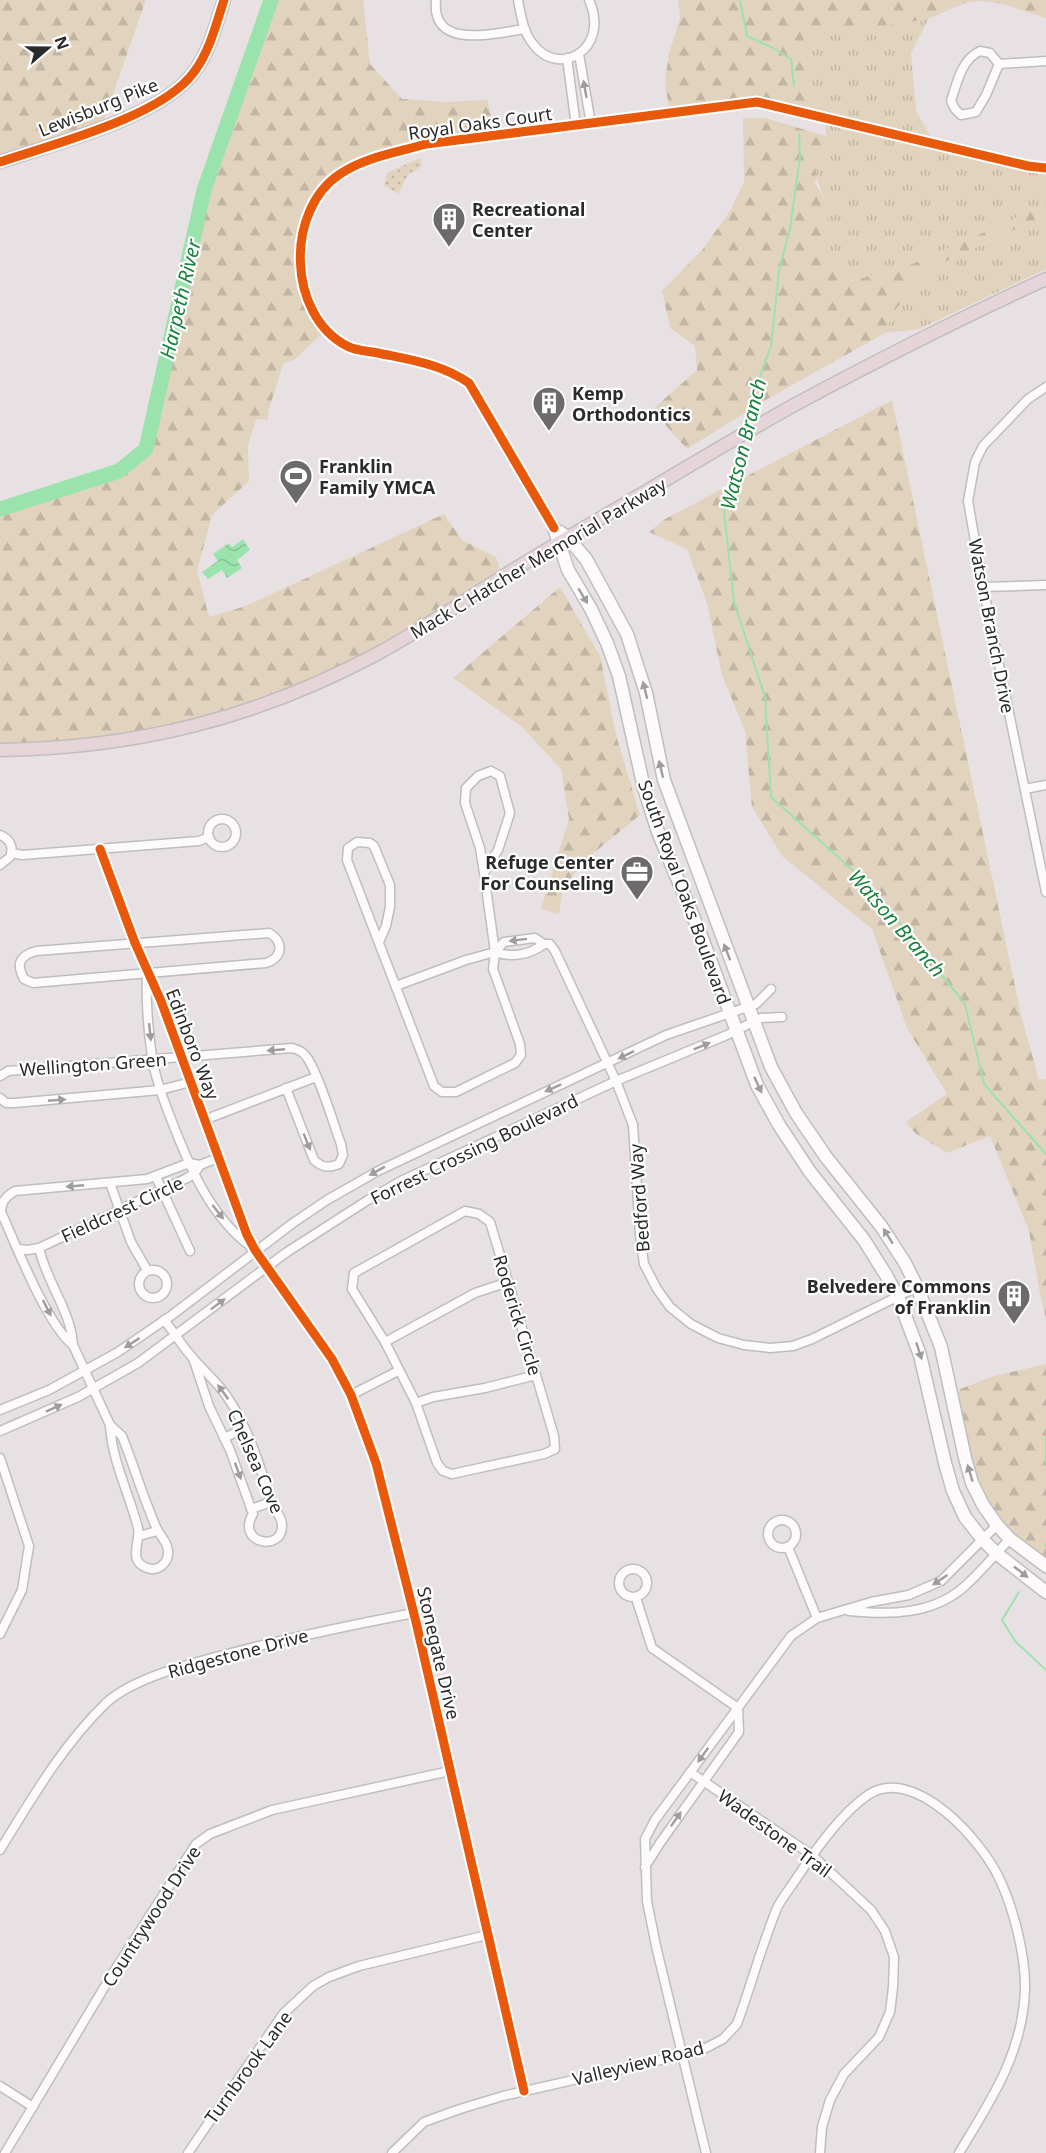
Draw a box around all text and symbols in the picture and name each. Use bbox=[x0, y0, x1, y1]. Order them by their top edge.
north arrow bbox=[18, 18, 78, 78]
text: N bbox=[50, 33, 75, 53]
street label: Lewisburg Pike bbox=[35, 72, 161, 142]
one-way arrow bbox=[580, 80, 589, 99]
street label: Royal Oaks Court bbox=[407, 101, 554, 145]
place label: Recreational Center bbox=[472, 197, 585, 242]
building icon: Recreational Center bbox=[431, 201, 467, 248]
water label: Harpeth River bbox=[153, 236, 207, 361]
water label: Watson Branch bbox=[714, 375, 772, 513]
place label: Kemp Orthodontics bbox=[572, 381, 691, 426]
building icon: Kemp Orthodontics bbox=[531, 385, 567, 432]
place label: Franklin Family YMCA bbox=[319, 454, 436, 499]
sports icon: Franklin Family YMCA bbox=[278, 458, 314, 505]
street label: Mack C Hatcher Memorial Parkway bbox=[406, 471, 671, 644]
street label: Watson Branch Drive bbox=[963, 537, 1021, 715]
one-way arrow bbox=[578, 588, 589, 604]
one-way arrow bbox=[639, 680, 649, 699]
one-way arrow bbox=[656, 760, 666, 778]
street label: South Royal Oaks Boulevard bbox=[633, 776, 737, 1008]
place label: Refuge Center For Counseling bbox=[480, 850, 614, 895]
office icon: Refuge Center For Counseling bbox=[619, 854, 655, 901]
water label: Watson Branch bbox=[843, 863, 951, 983]
one-way arrow bbox=[508, 935, 527, 944]
one-way arrow bbox=[722, 943, 732, 961]
street label: Edinboro Way bbox=[161, 985, 225, 1104]
one-way arrow bbox=[145, 1022, 155, 1041]
one-way arrow bbox=[693, 1040, 711, 1050]
one-way arrow bbox=[267, 1045, 286, 1055]
street label: Wellington Green bbox=[19, 1047, 167, 1081]
one-way arrow bbox=[617, 1050, 634, 1059]
one-way arrow bbox=[753, 1077, 762, 1094]
one-way arrow bbox=[545, 1083, 562, 1092]
street label: Forrest Crossing Boulevard bbox=[366, 1088, 582, 1210]
one-way arrow bbox=[47, 1095, 66, 1105]
one-way arrow bbox=[302, 1134, 312, 1152]
street label: Bedford Way bbox=[623, 1142, 655, 1253]
one-way arrow bbox=[369, 1166, 386, 1176]
street label: Fieldcrest Circle bbox=[57, 1170, 187, 1248]
one-way arrow bbox=[66, 1181, 85, 1191]
one-way arrow bbox=[212, 1204, 224, 1219]
one-way arrow bbox=[882, 1228, 893, 1244]
street label: Roderick Circle bbox=[488, 1252, 548, 1378]
place label: Belvedere Commons of Franklin bbox=[807, 1274, 991, 1319]
building icon: Belvedere Commons of Franklin bbox=[996, 1278, 1032, 1325]
one-way arrow bbox=[210, 1298, 226, 1310]
one-way arrow bbox=[42, 1300, 51, 1317]
one-way arrow bbox=[124, 1337, 140, 1348]
one-way arrow bbox=[915, 1342, 924, 1360]
one-way arrow bbox=[217, 1384, 229, 1399]
one-way arrow bbox=[45, 1403, 63, 1412]
street label: Chelsea Cove bbox=[222, 1405, 290, 1517]
one-way arrow bbox=[233, 1462, 243, 1480]
one-way arrow bbox=[965, 1464, 974, 1482]
one-way arrow bbox=[1013, 1566, 1029, 1579]
one-way arrow bbox=[933, 1574, 949, 1586]
street label: Stonegate Drive bbox=[412, 1584, 466, 1722]
street label: Ridgestone Drive bbox=[165, 1623, 311, 1683]
one-way arrow bbox=[697, 1746, 709, 1762]
street label: Wadestone Trail bbox=[713, 1784, 837, 1882]
one-way arrow bbox=[670, 1811, 682, 1827]
street label: Countrywood Drive bbox=[96, 1841, 206, 1991]
street label: Turnbrook Lane bbox=[199, 2006, 297, 2128]
street label: Valleyview Road bbox=[570, 2035, 706, 2091]

